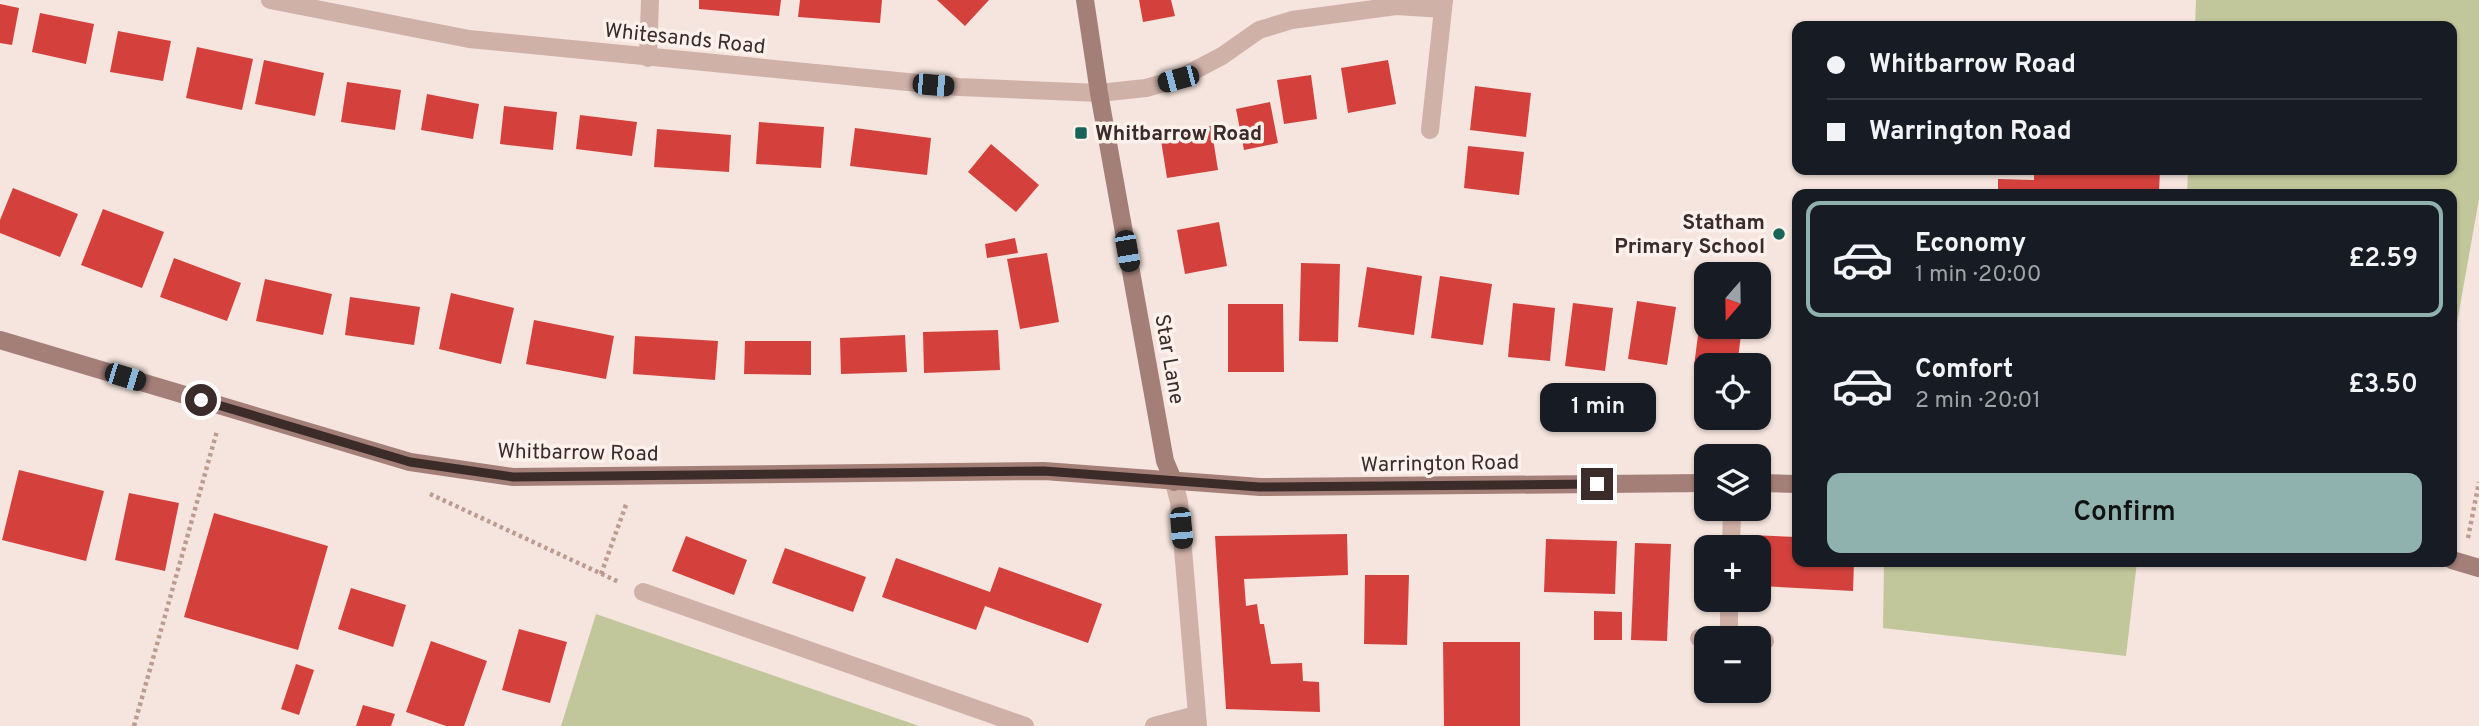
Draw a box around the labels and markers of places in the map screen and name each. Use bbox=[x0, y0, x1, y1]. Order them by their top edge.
place label: Whitbarrow Road bbox=[1095, 121, 1262, 148]
marker: Whitbarrow Road bbox=[1073, 125, 1089, 141]
place label: Statham Primary School bbox=[1614, 210, 1765, 261]
marker: Statham Primary School bbox=[1771, 226, 1787, 242]

